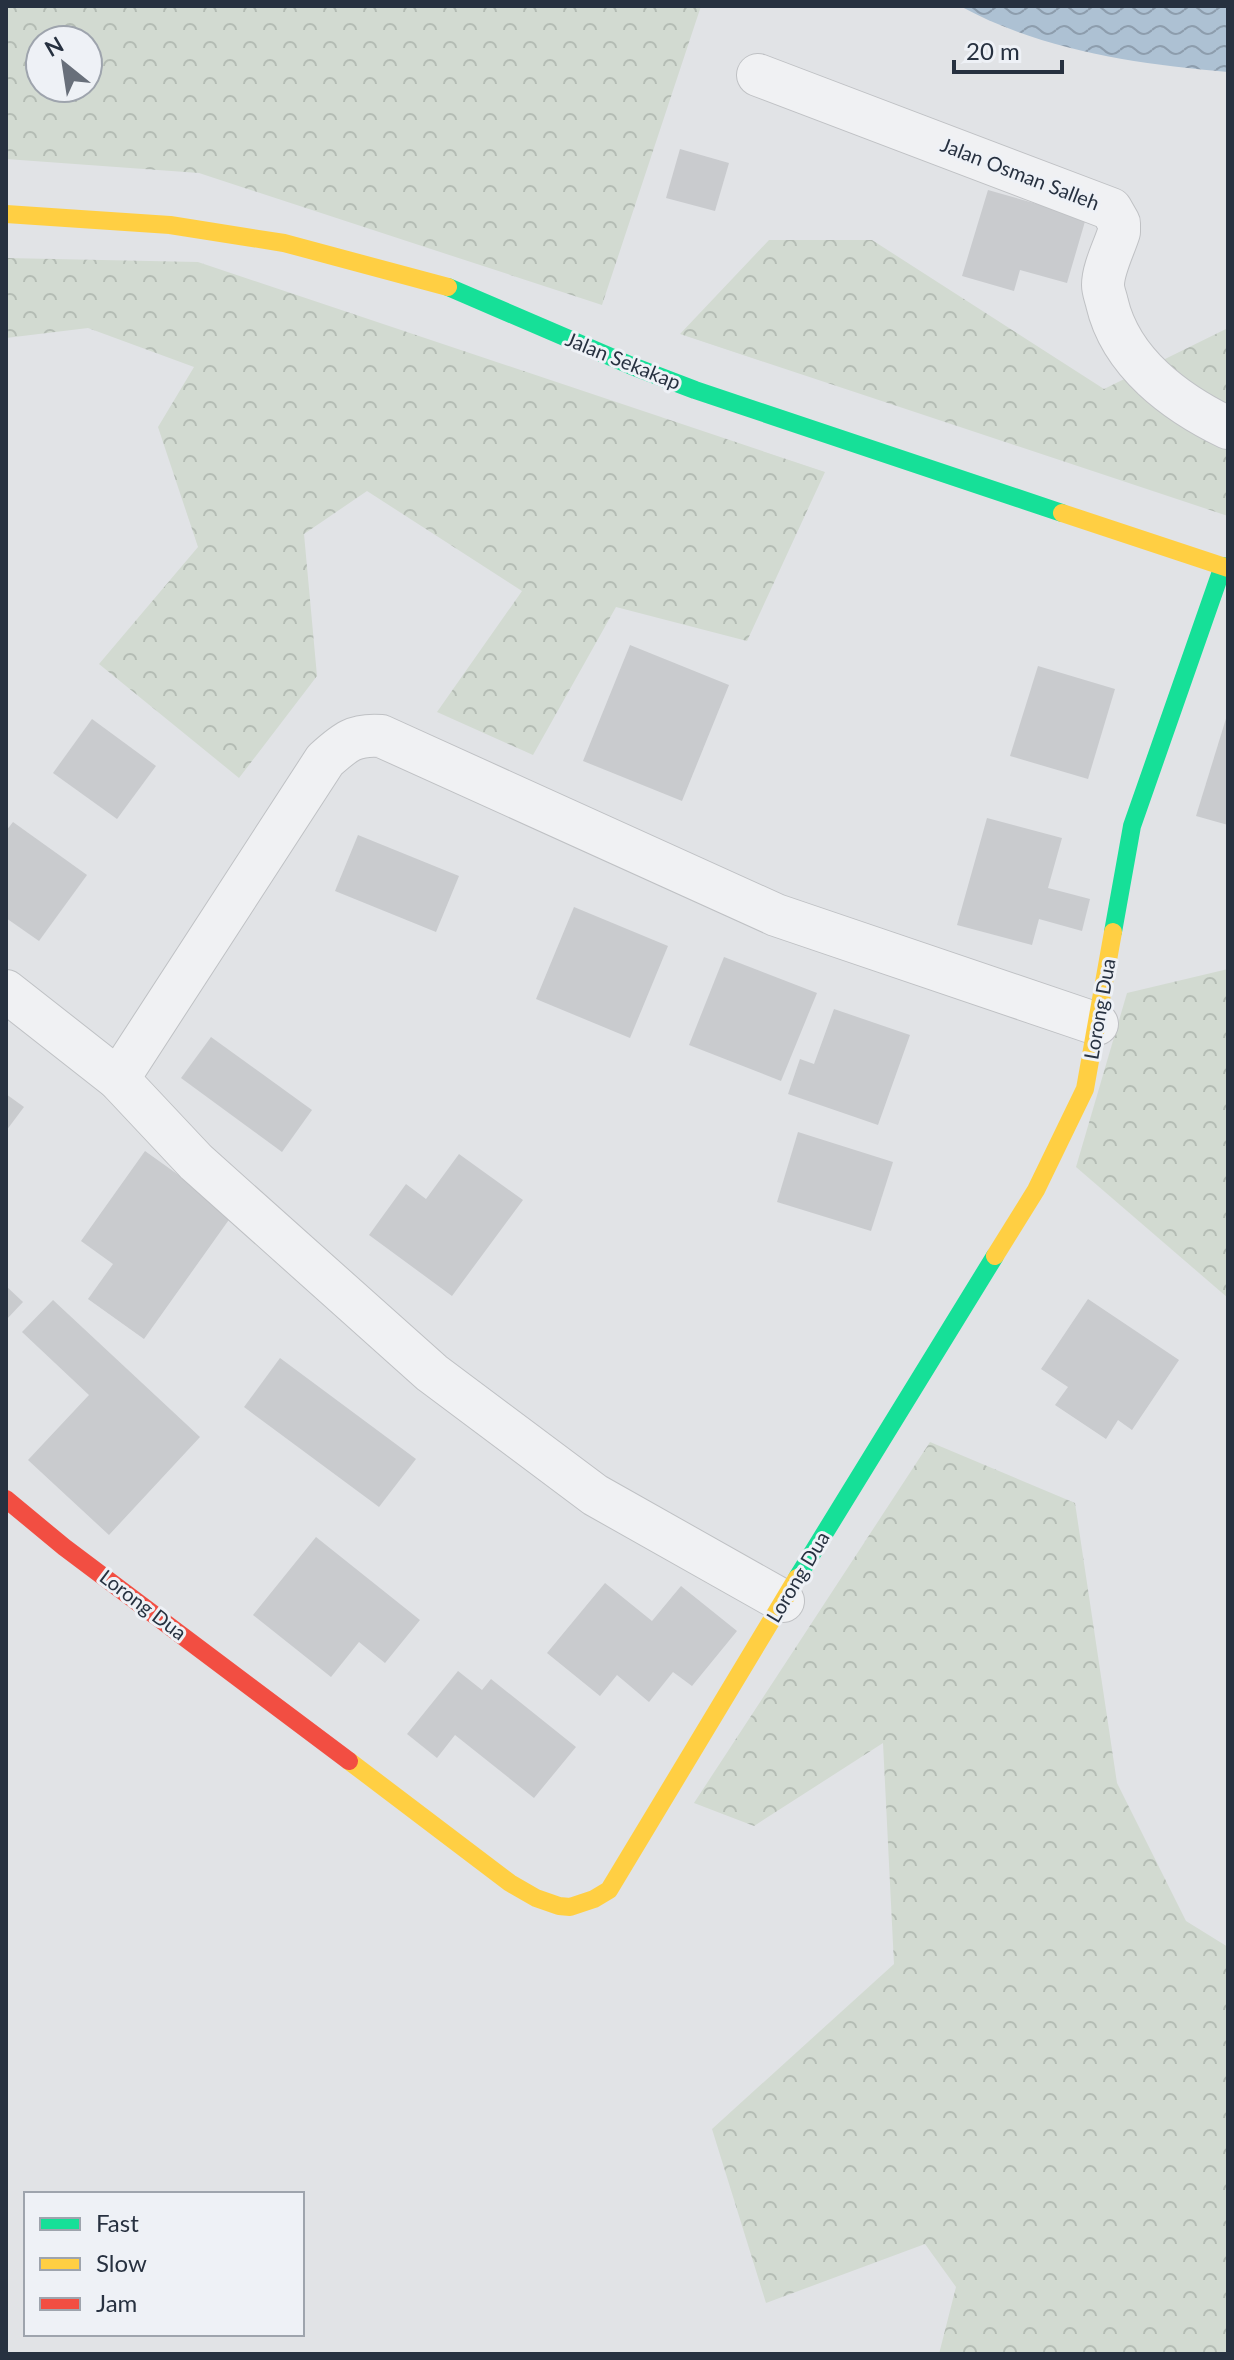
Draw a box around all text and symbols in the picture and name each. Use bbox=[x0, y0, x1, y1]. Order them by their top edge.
north arrow bbox=[24, 24, 104, 104]
scale bar bbox=[954, 24, 1062, 74]
text: N bbox=[40, 30, 68, 62]
text: 20 m bbox=[966, 36, 1020, 65]
street label: Jalan Osman Salleh bbox=[938, 132, 1103, 214]
street label: Jalan Sekakap bbox=[562, 326, 684, 394]
street label: Lorong Dua bbox=[1078, 957, 1120, 1061]
street label: Lorong Dua bbox=[761, 1527, 834, 1626]
street label: Lorong Dua bbox=[96, 1564, 192, 1644]
legend bbox=[24, 2192, 304, 2336]
text: Fast bbox=[96, 2208, 139, 2237]
text: Slow bbox=[96, 2248, 147, 2277]
text: Jam bbox=[96, 2288, 137, 2317]

